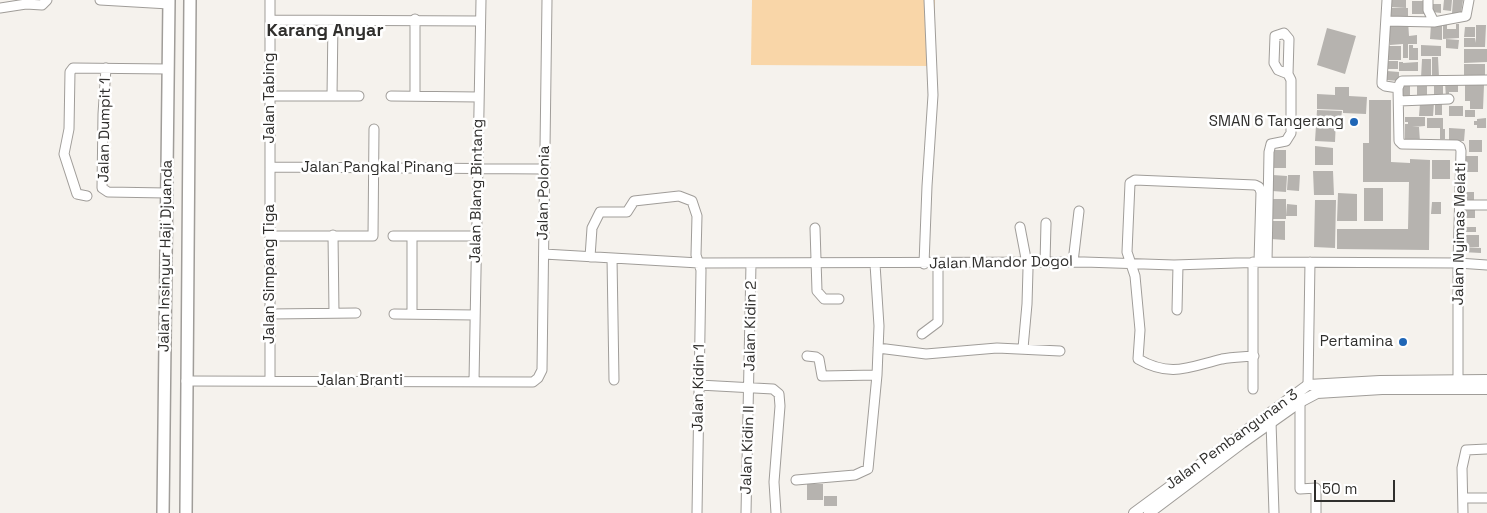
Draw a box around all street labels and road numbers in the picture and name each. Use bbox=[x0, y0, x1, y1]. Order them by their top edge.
street label: Jalan Tabing bbox=[261, 53, 279, 143]
street label: Jalan Dumpit 1 bbox=[95, 77, 115, 183]
street label: Jalan Blang Bintang bbox=[467, 119, 487, 263]
street label: Jalan Polonia bbox=[534, 145, 554, 241]
street label: Jalan Pangkal Pinang bbox=[301, 159, 453, 177]
street label: Jalan Insinyur Haji Djuanda bbox=[155, 160, 177, 352]
street label: Jalan Nyimas Melati bbox=[1450, 162, 1470, 306]
street label: Jalan Simpang Tiga bbox=[261, 204, 279, 344]
street label: Jalan Mandor Dogol bbox=[929, 253, 1073, 273]
street label: Jalan Kidin 2 bbox=[741, 280, 761, 372]
street label: Jalan Kidin 1 bbox=[689, 344, 709, 432]
street label: Jalan Branti bbox=[317, 372, 403, 390]
street label: Jalan Pembangunan 3 bbox=[1162, 386, 1302, 494]
street label: Jalan Kidin II bbox=[737, 405, 759, 495]

